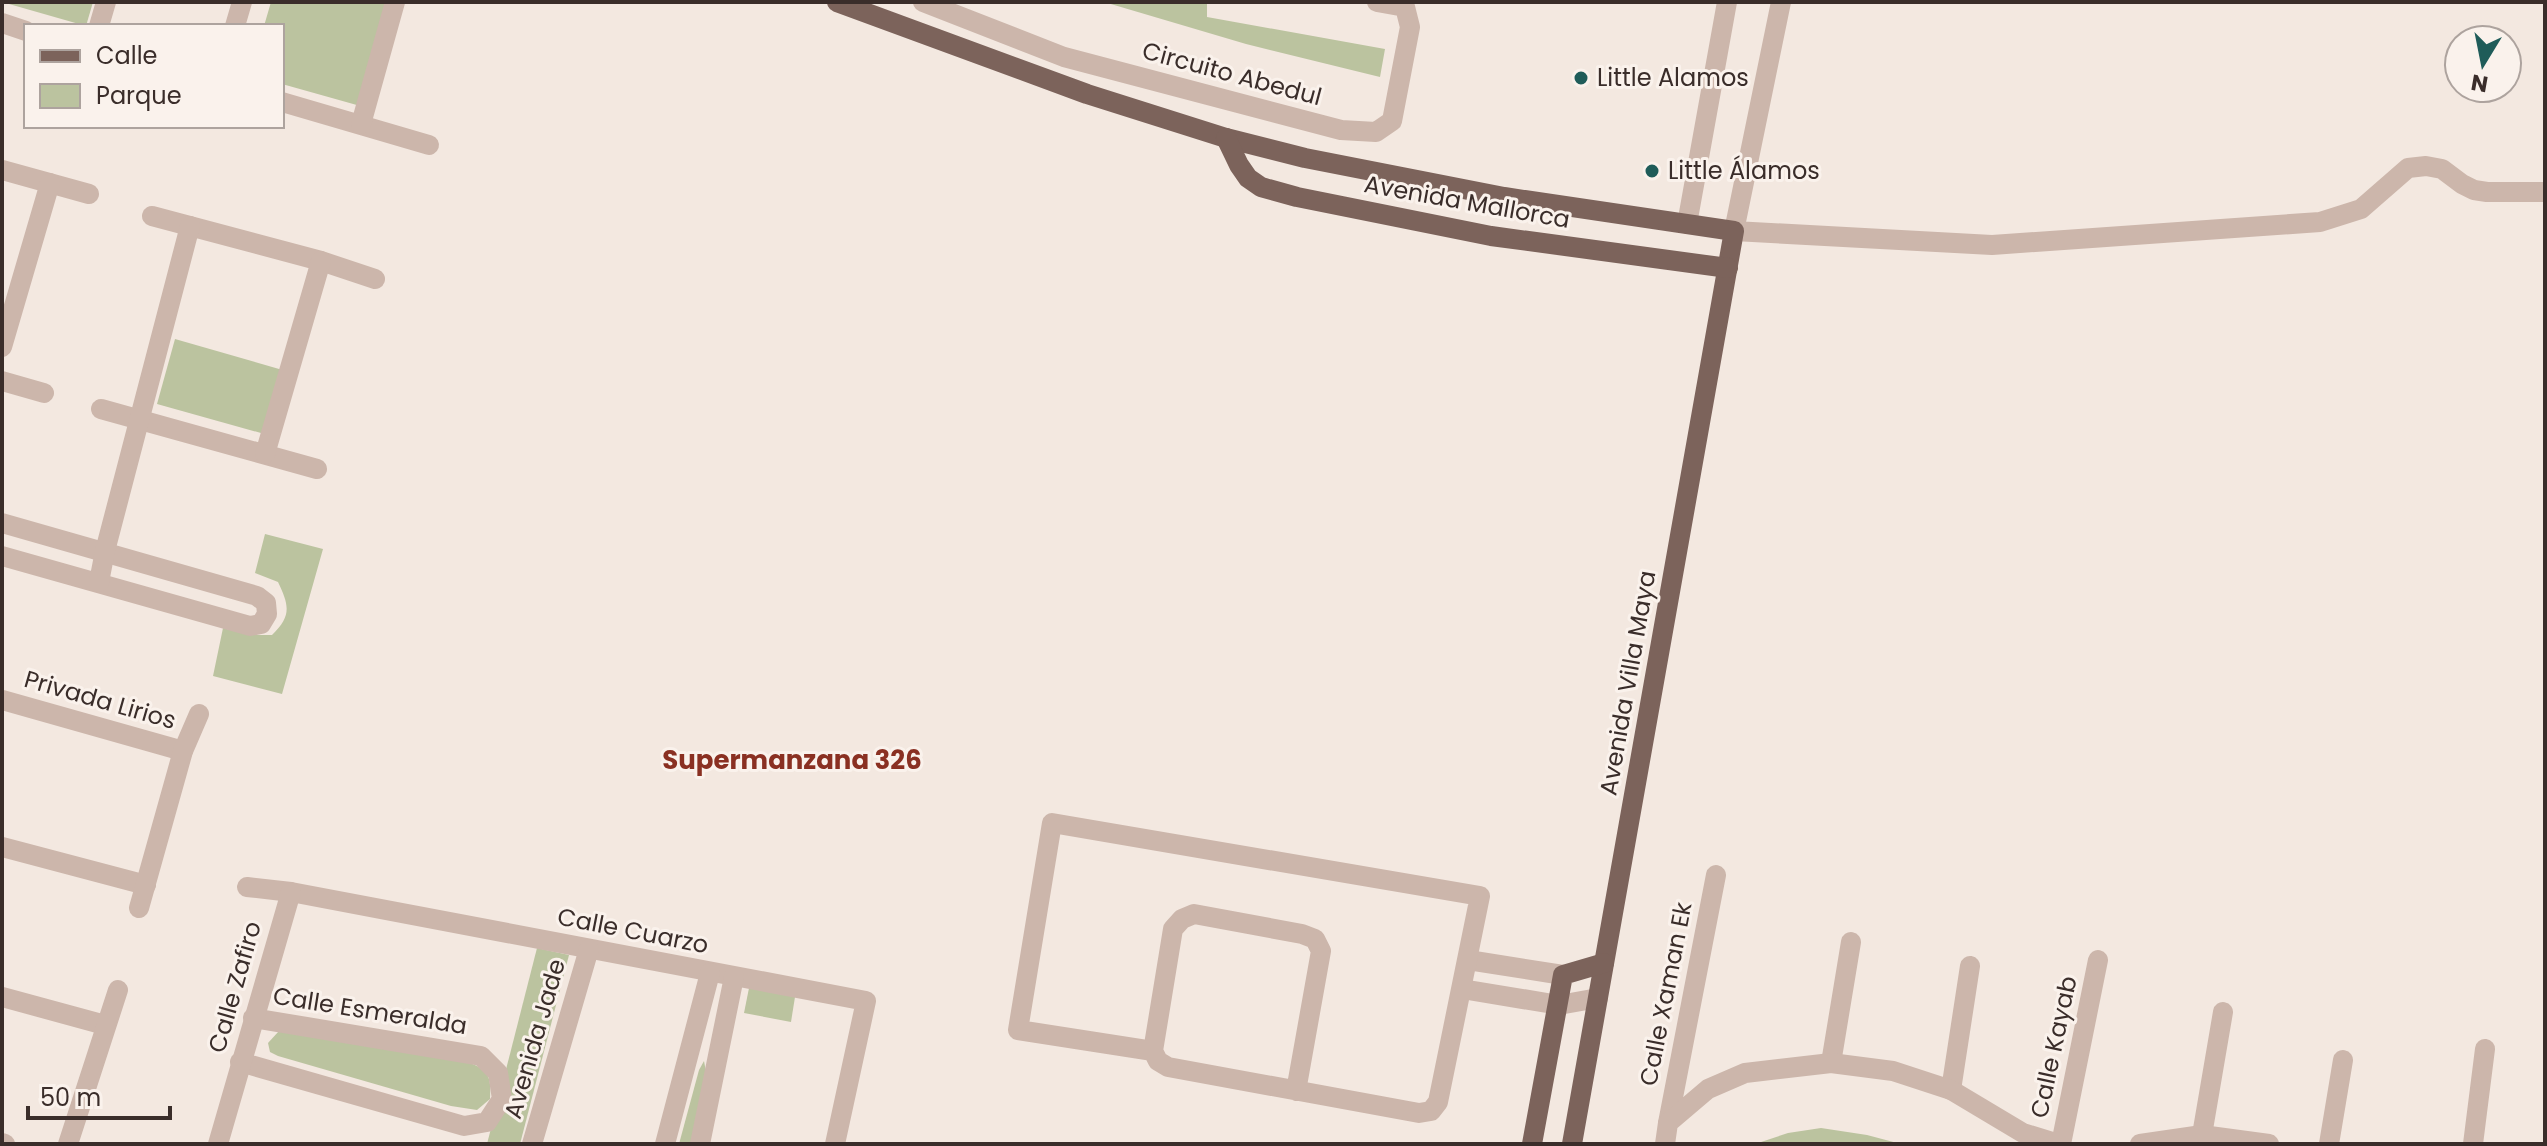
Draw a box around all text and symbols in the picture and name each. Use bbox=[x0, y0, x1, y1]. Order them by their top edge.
legend bbox=[24, 24, 284, 128]
north arrow bbox=[2443, 24, 2523, 104]
street label: Circuito Abedul bbox=[1139, 34, 1326, 113]
text: Calle bbox=[96, 39, 157, 72]
place label: Little Alamos bbox=[1597, 61, 1749, 94]
text: N bbox=[2469, 67, 2490, 100]
marker: Little Alamos bbox=[1572, 69, 1590, 87]
text: Parque bbox=[96, 79, 182, 112]
place label: Little Álamos bbox=[1668, 154, 1820, 187]
marker: Little Álamos bbox=[1643, 162, 1661, 180]
street label: Avenida Mallorca bbox=[1362, 167, 1573, 236]
street label: Avenida Villa Maya bbox=[1591, 568, 1664, 798]
street label: Privada Lirios bbox=[20, 662, 180, 737]
district label: Supermanzana 326 bbox=[662, 742, 922, 778]
street label: Calle Xaman Ek bbox=[1632, 899, 1700, 1089]
street label: Calle Cuarzo bbox=[555, 900, 711, 961]
street label: Calle Zafiro bbox=[200, 917, 269, 1056]
street label: Avenida Jade bbox=[496, 955, 573, 1123]
street label: Calle Kayab bbox=[2022, 973, 2085, 1121]
street label: Calle Esmeralda bbox=[271, 979, 469, 1042]
scale bar bbox=[28, 1070, 170, 1120]
text: 50 m bbox=[40, 1081, 101, 1114]

